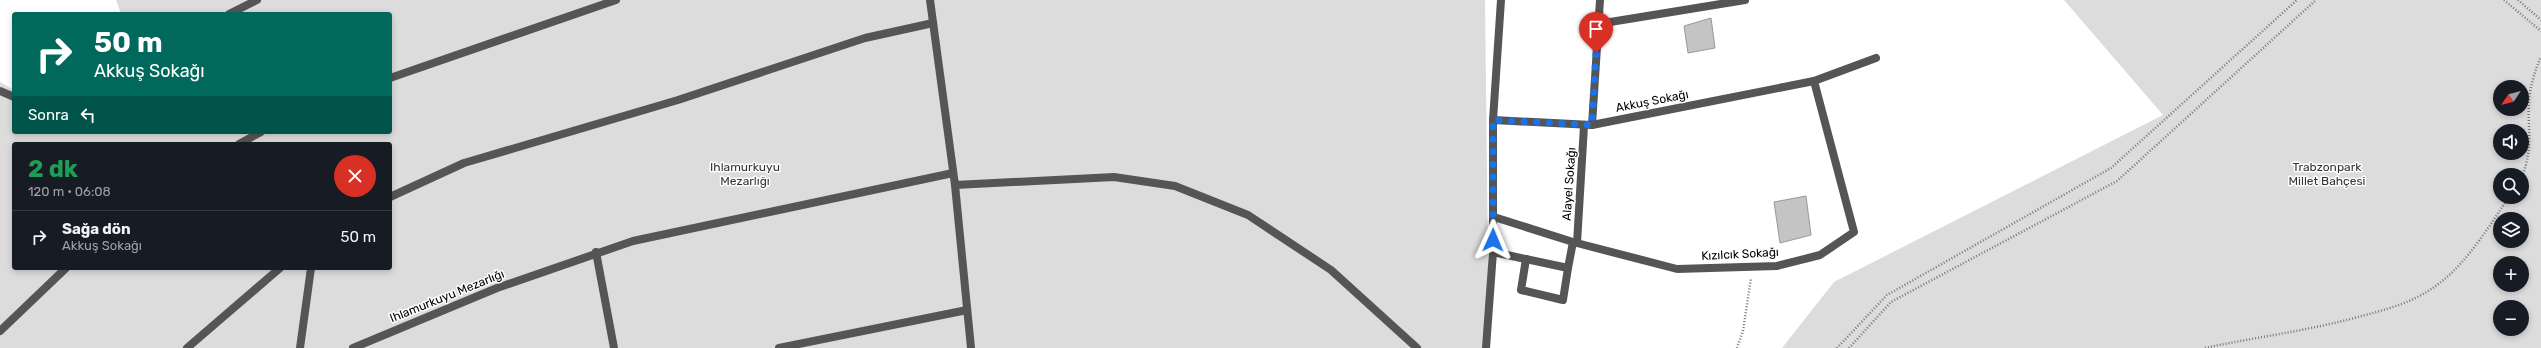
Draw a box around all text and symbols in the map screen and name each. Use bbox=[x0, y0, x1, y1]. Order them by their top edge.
pin bbox=[1579, 12, 1613, 53]
icon: arrive bbox=[1585, 18, 1607, 40]
text: 50 m bbox=[94, 26, 163, 59]
icon: right bbox=[28, 28, 80, 80]
text: Akkuş Sokağı bbox=[94, 60, 205, 82]
north arrow bbox=[2493, 80, 2529, 116]
map controls bbox=[2493, 80, 2529, 336]
street label: Akkuş Sokağı bbox=[1614, 87, 1690, 115]
icon: left bbox=[77, 104, 99, 126]
text: Sonra bbox=[28, 106, 69, 124]
button: sound bbox=[2493, 124, 2529, 160]
street label: Alayel Sokağı bbox=[1559, 147, 1579, 221]
text: 2 dk bbox=[28, 155, 78, 183]
button: close bbox=[334, 155, 376, 197]
park label: Ihlamurkuyu Mezarlığı bbox=[710, 160, 780, 188]
park label: Trabzonpark Millet Bahçesi bbox=[2289, 160, 2366, 188]
button: search bbox=[2493, 168, 2529, 204]
text: 120 m · 06:08 bbox=[28, 184, 111, 199]
button: layers bbox=[2493, 212, 2529, 248]
position arrow bbox=[1472, 219, 1514, 261]
text: Sağa dön bbox=[62, 220, 131, 238]
icon: right bbox=[28, 226, 50, 248]
text: 50 m bbox=[341, 228, 376, 246]
text: Akkuş Sokağı bbox=[62, 238, 142, 253]
street label: Kızılcık Sokağı bbox=[1701, 245, 1779, 263]
button: + bbox=[2493, 256, 2529, 292]
street label: Ihlamurkuyu Mezarlığı bbox=[388, 267, 506, 325]
button: − bbox=[2493, 300, 2529, 336]

